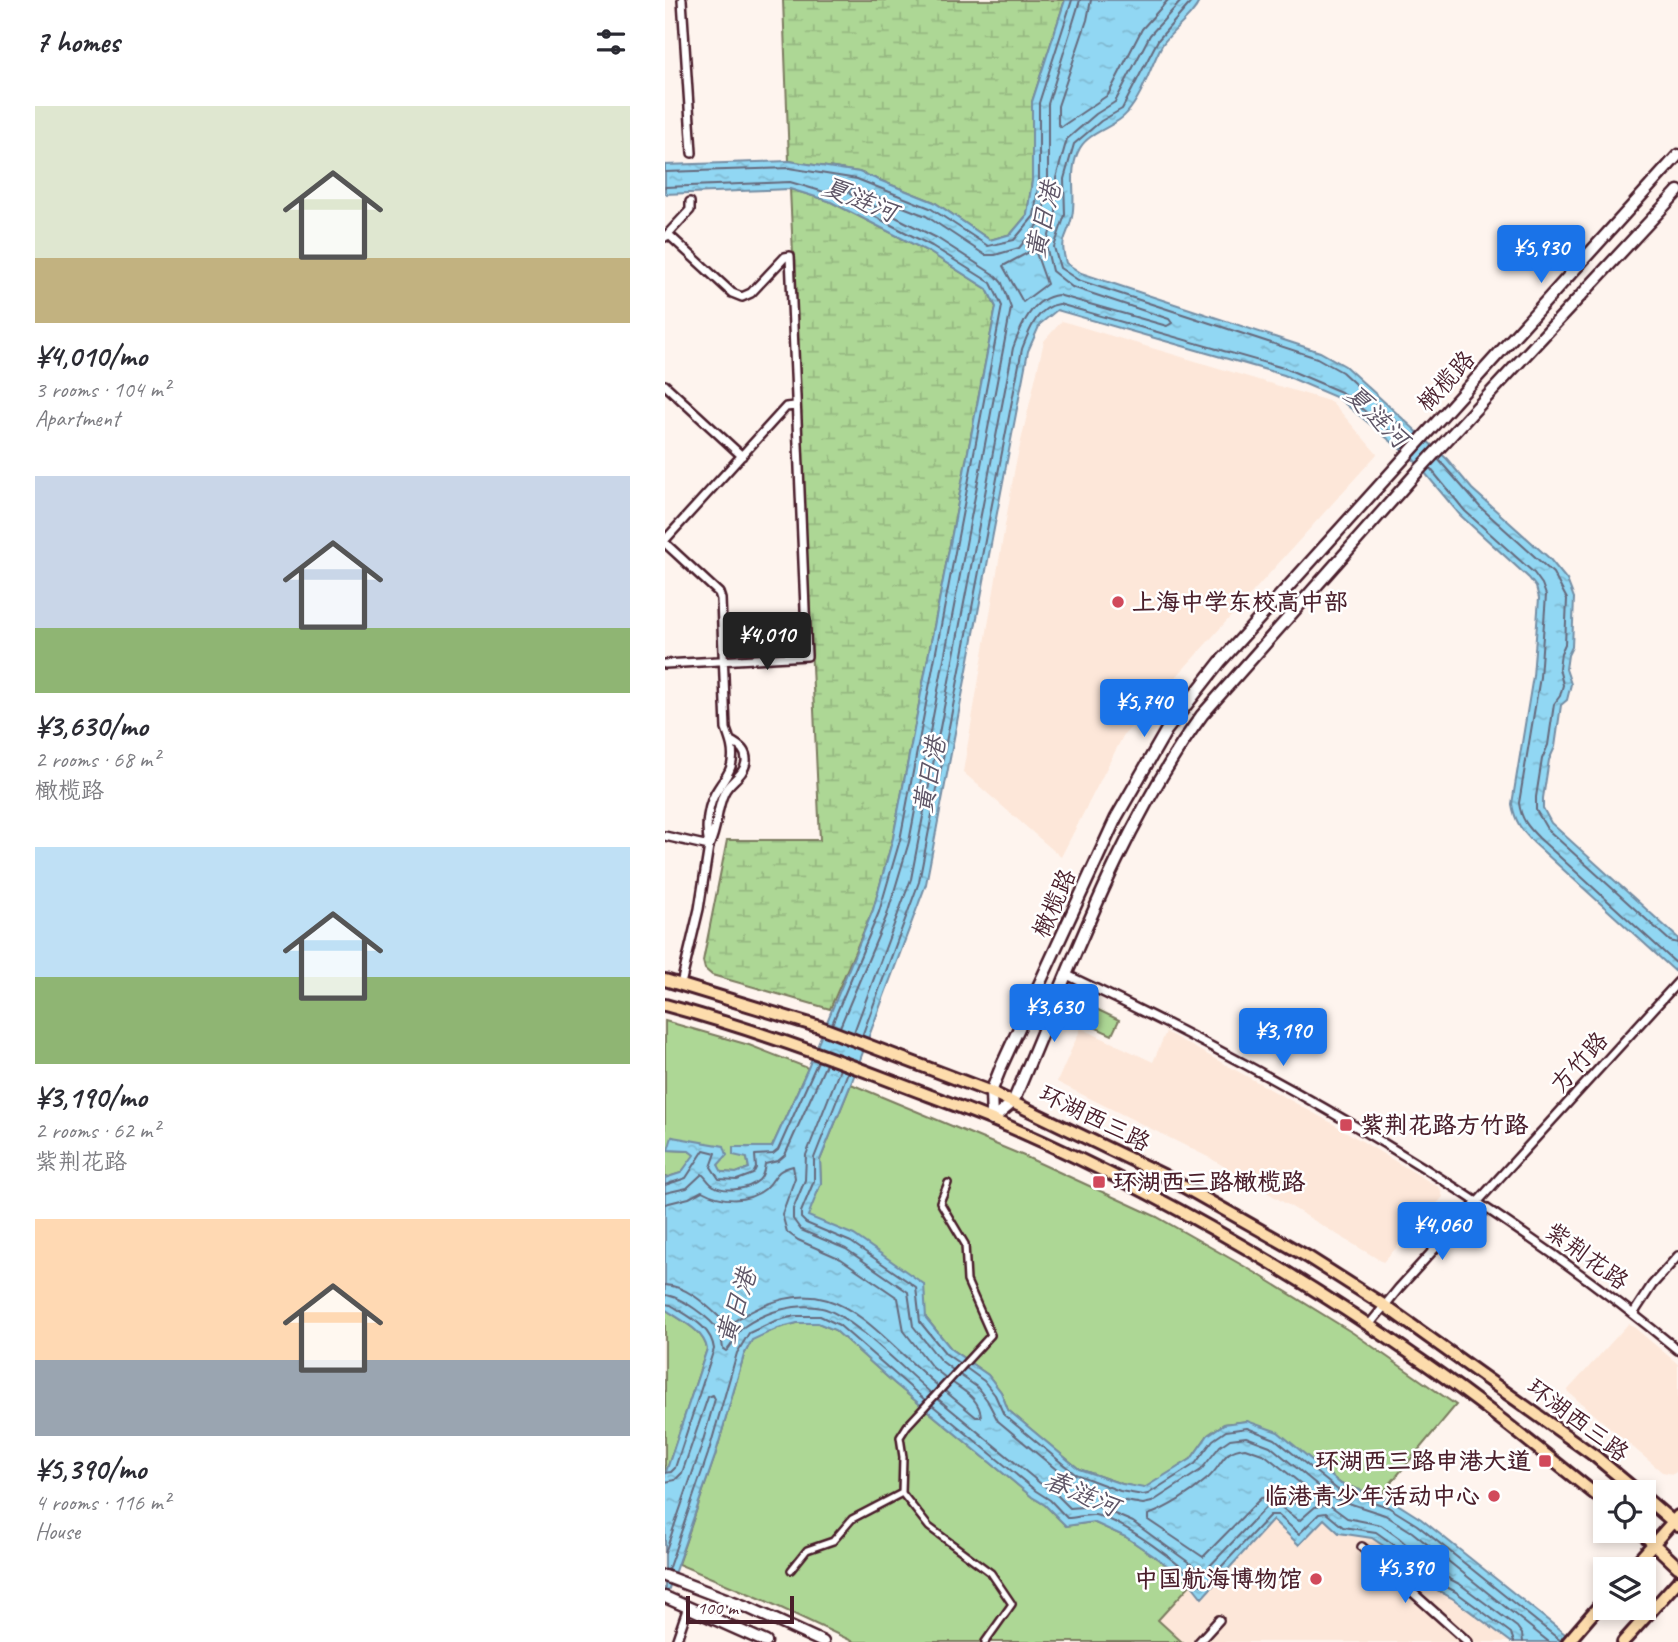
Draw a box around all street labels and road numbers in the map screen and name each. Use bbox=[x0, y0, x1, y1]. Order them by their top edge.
street label: 橄榄路 bbox=[1411, 344, 1481, 418]
street label: 橄榄路 bbox=[1026, 864, 1082, 942]
street label: 方竹路 bbox=[1544, 1025, 1614, 1099]
street label: 环湖西三路 bbox=[1034, 1078, 1156, 1158]
street label: 紫荆花路 bbox=[1539, 1216, 1635, 1296]
street label: 环湖西三路 bbox=[1521, 1372, 1635, 1468]

